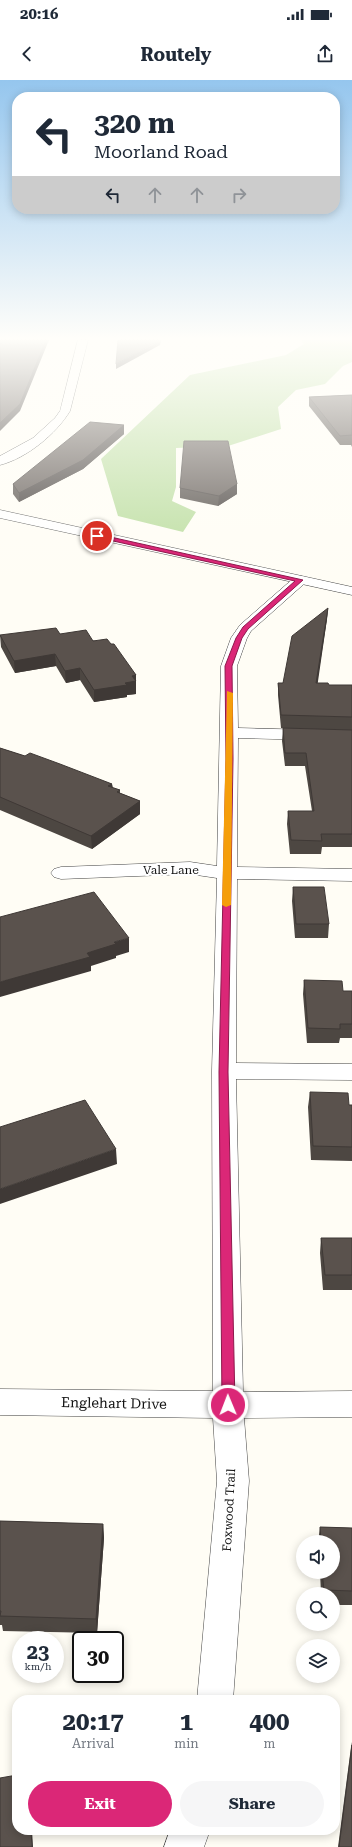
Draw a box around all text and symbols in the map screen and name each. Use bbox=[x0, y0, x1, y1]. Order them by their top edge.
text: 20:16 bbox=[20, 5, 58, 23]
icon: back bbox=[16, 43, 38, 65]
icon: share bbox=[314, 43, 336, 65]
text: Routely bbox=[141, 44, 211, 65]
text: 320 m bbox=[94, 107, 175, 140]
icon: left bbox=[28, 108, 80, 160]
text: Moorland Road bbox=[94, 141, 228, 162]
icon: left bbox=[102, 184, 124, 206]
icon: ahead bbox=[144, 184, 166, 206]
icon: ahead bbox=[186, 184, 208, 206]
icon: right bbox=[228, 184, 250, 206]
pin bbox=[80, 519, 114, 553]
icon: arrive bbox=[86, 525, 108, 547]
street label: Vale Lane bbox=[143, 863, 199, 877]
position arrow bbox=[207, 1384, 249, 1426]
street label: Englehart Drive bbox=[61, 1394, 167, 1412]
street label: Foxwood Trail bbox=[220, 1468, 238, 1552]
map controls bbox=[296, 1535, 340, 1683]
button: sound bbox=[296, 1535, 340, 1579]
button: search bbox=[296, 1587, 340, 1631]
speed limit sign: 30 bbox=[72, 1631, 124, 1683]
button: layers bbox=[296, 1639, 340, 1683]
text: 23 bbox=[27, 1640, 49, 1664]
text: km/h bbox=[25, 1661, 51, 1672]
text: 20:17 bbox=[63, 1708, 124, 1736]
text: 1 bbox=[180, 1708, 193, 1736]
text: 400 bbox=[249, 1708, 290, 1736]
text: Arrival bbox=[72, 1736, 114, 1751]
text: min bbox=[174, 1736, 199, 1751]
text: m bbox=[263, 1736, 275, 1751]
button: Exit bbox=[28, 1781, 172, 1827]
button: Share bbox=[180, 1781, 324, 1827]

